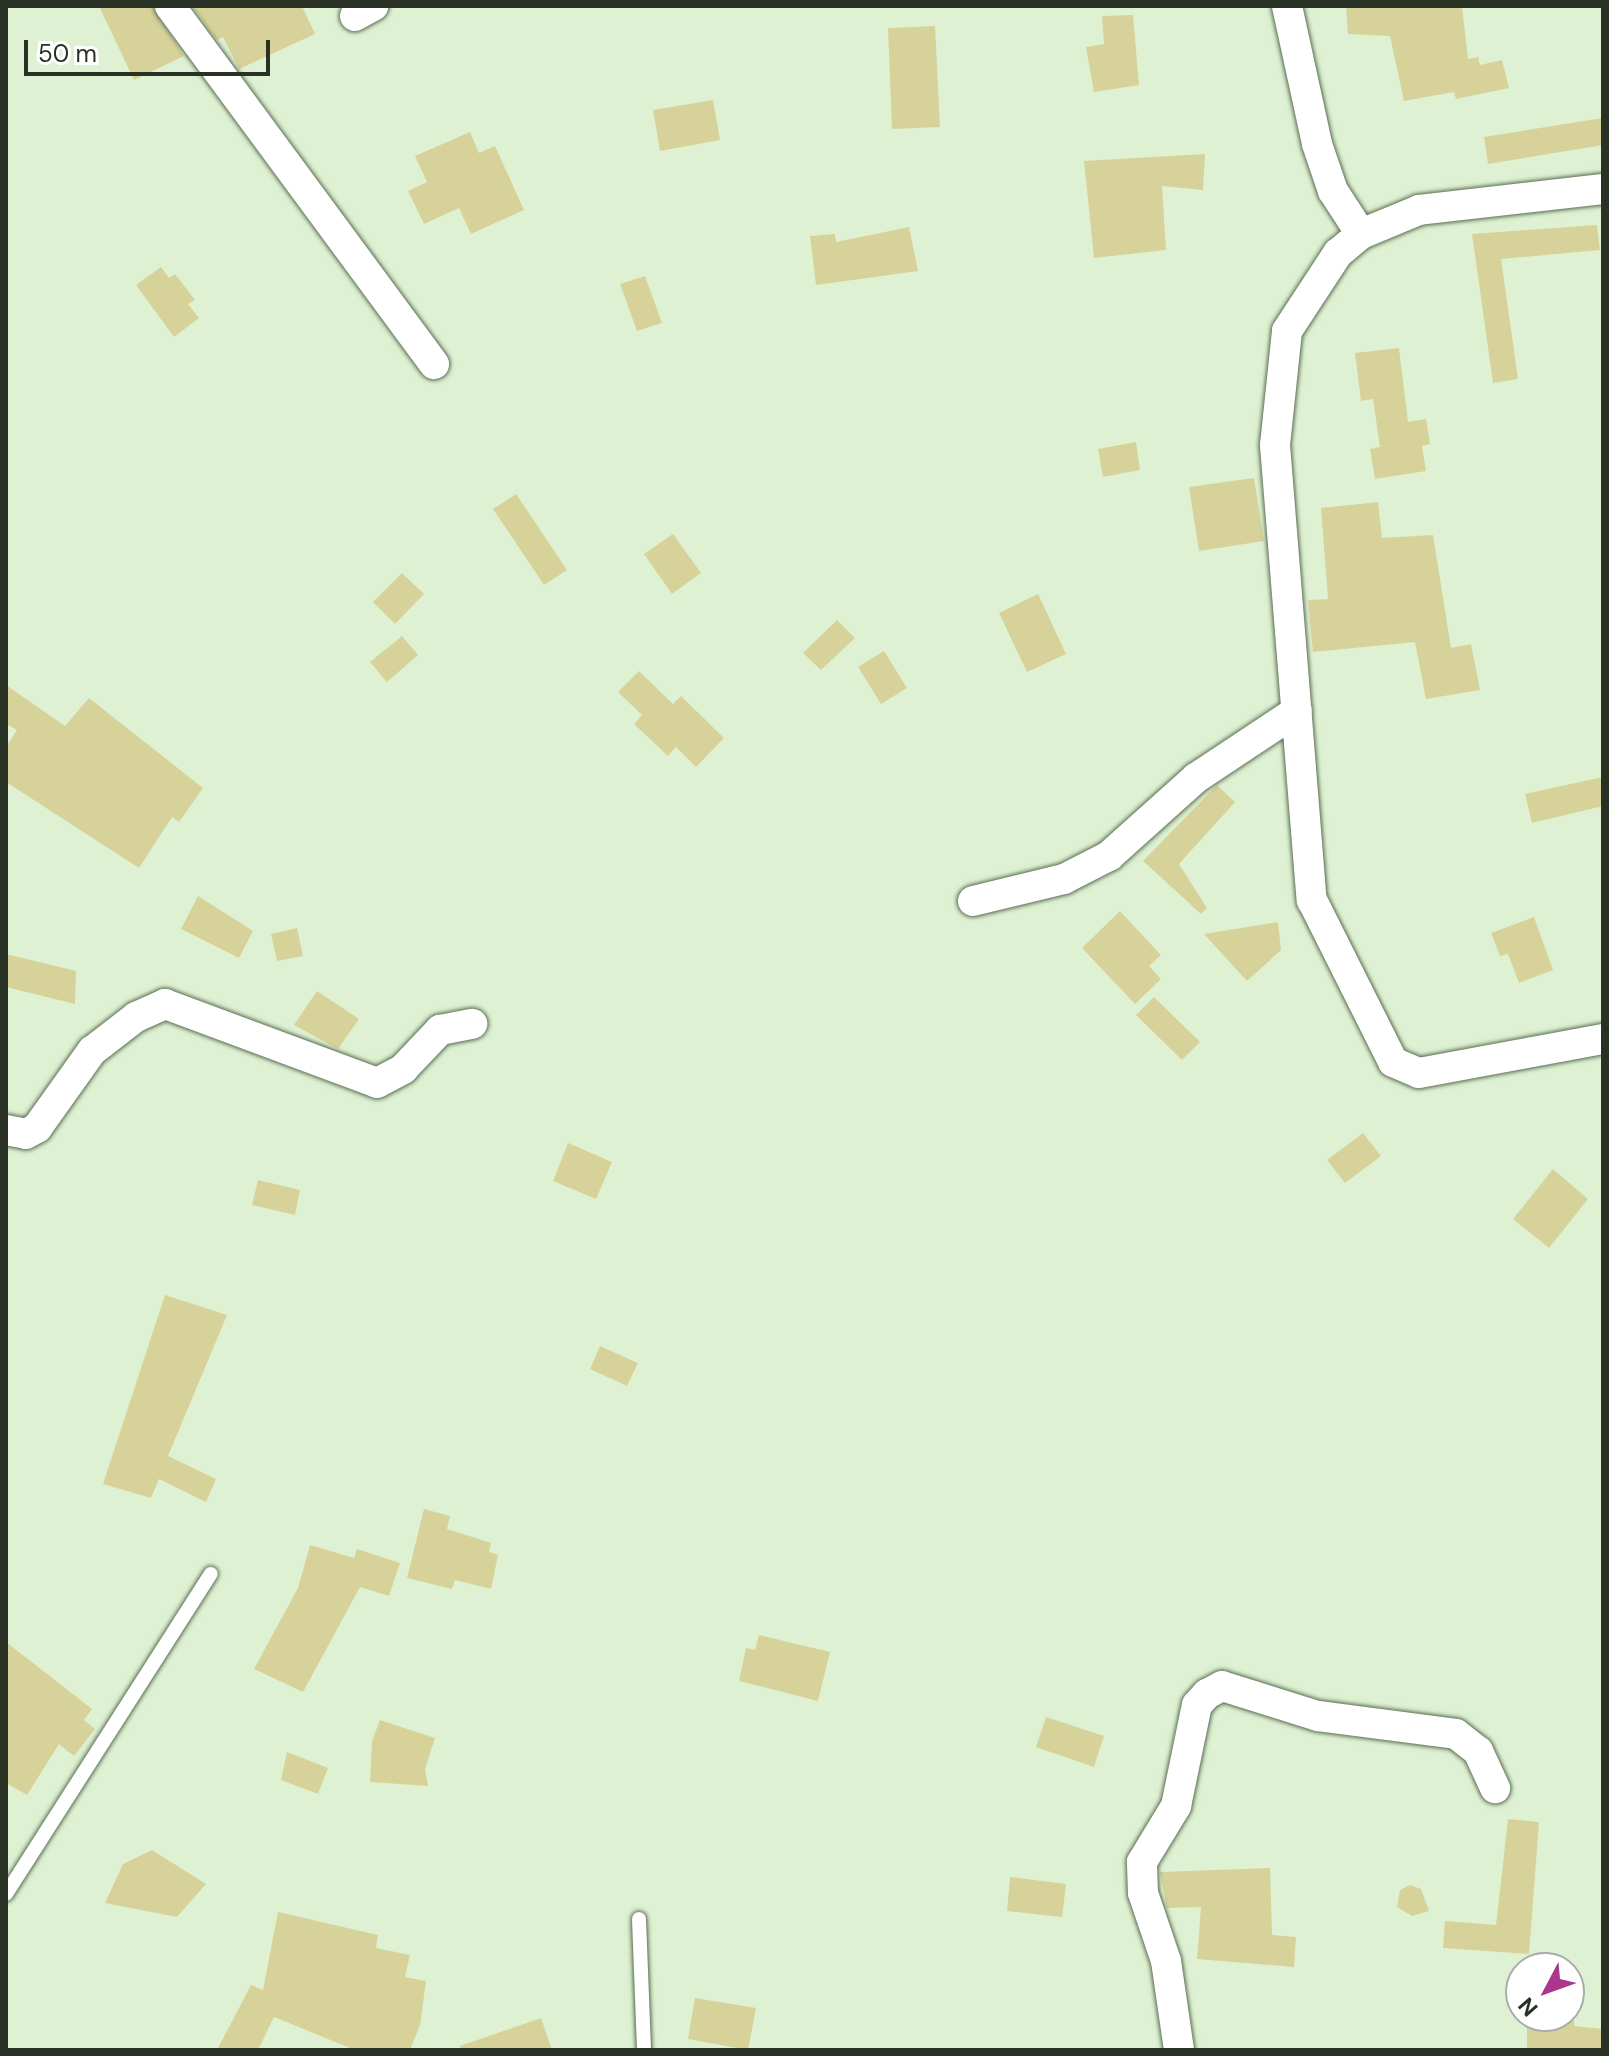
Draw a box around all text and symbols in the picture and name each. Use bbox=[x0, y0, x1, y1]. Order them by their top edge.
scale bar bbox=[28, 24, 274, 74]
text: 50 m bbox=[38, 38, 97, 69]
north arrow bbox=[1505, 1952, 1585, 2032]
text: N bbox=[1512, 1991, 1544, 2022]

